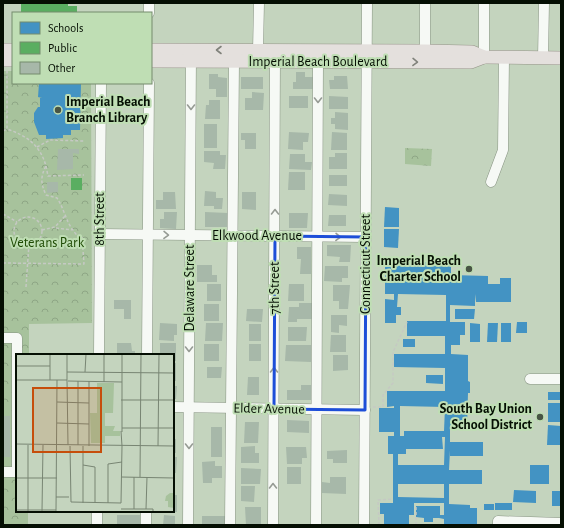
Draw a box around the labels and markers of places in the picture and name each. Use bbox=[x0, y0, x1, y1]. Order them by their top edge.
place label: Imperial Beach Branch Library bbox=[66, 95, 150, 125]
marker: Imperial Beach Branch Library bbox=[53, 105, 63, 115]
place label: Imperial Beach Charter School bbox=[377, 254, 461, 284]
marker: Imperial Beach Charter School bbox=[464, 264, 474, 274]
place label: South Bay Union School District bbox=[440, 402, 532, 432]
marker: South Bay Union School District bbox=[535, 412, 545, 422]

